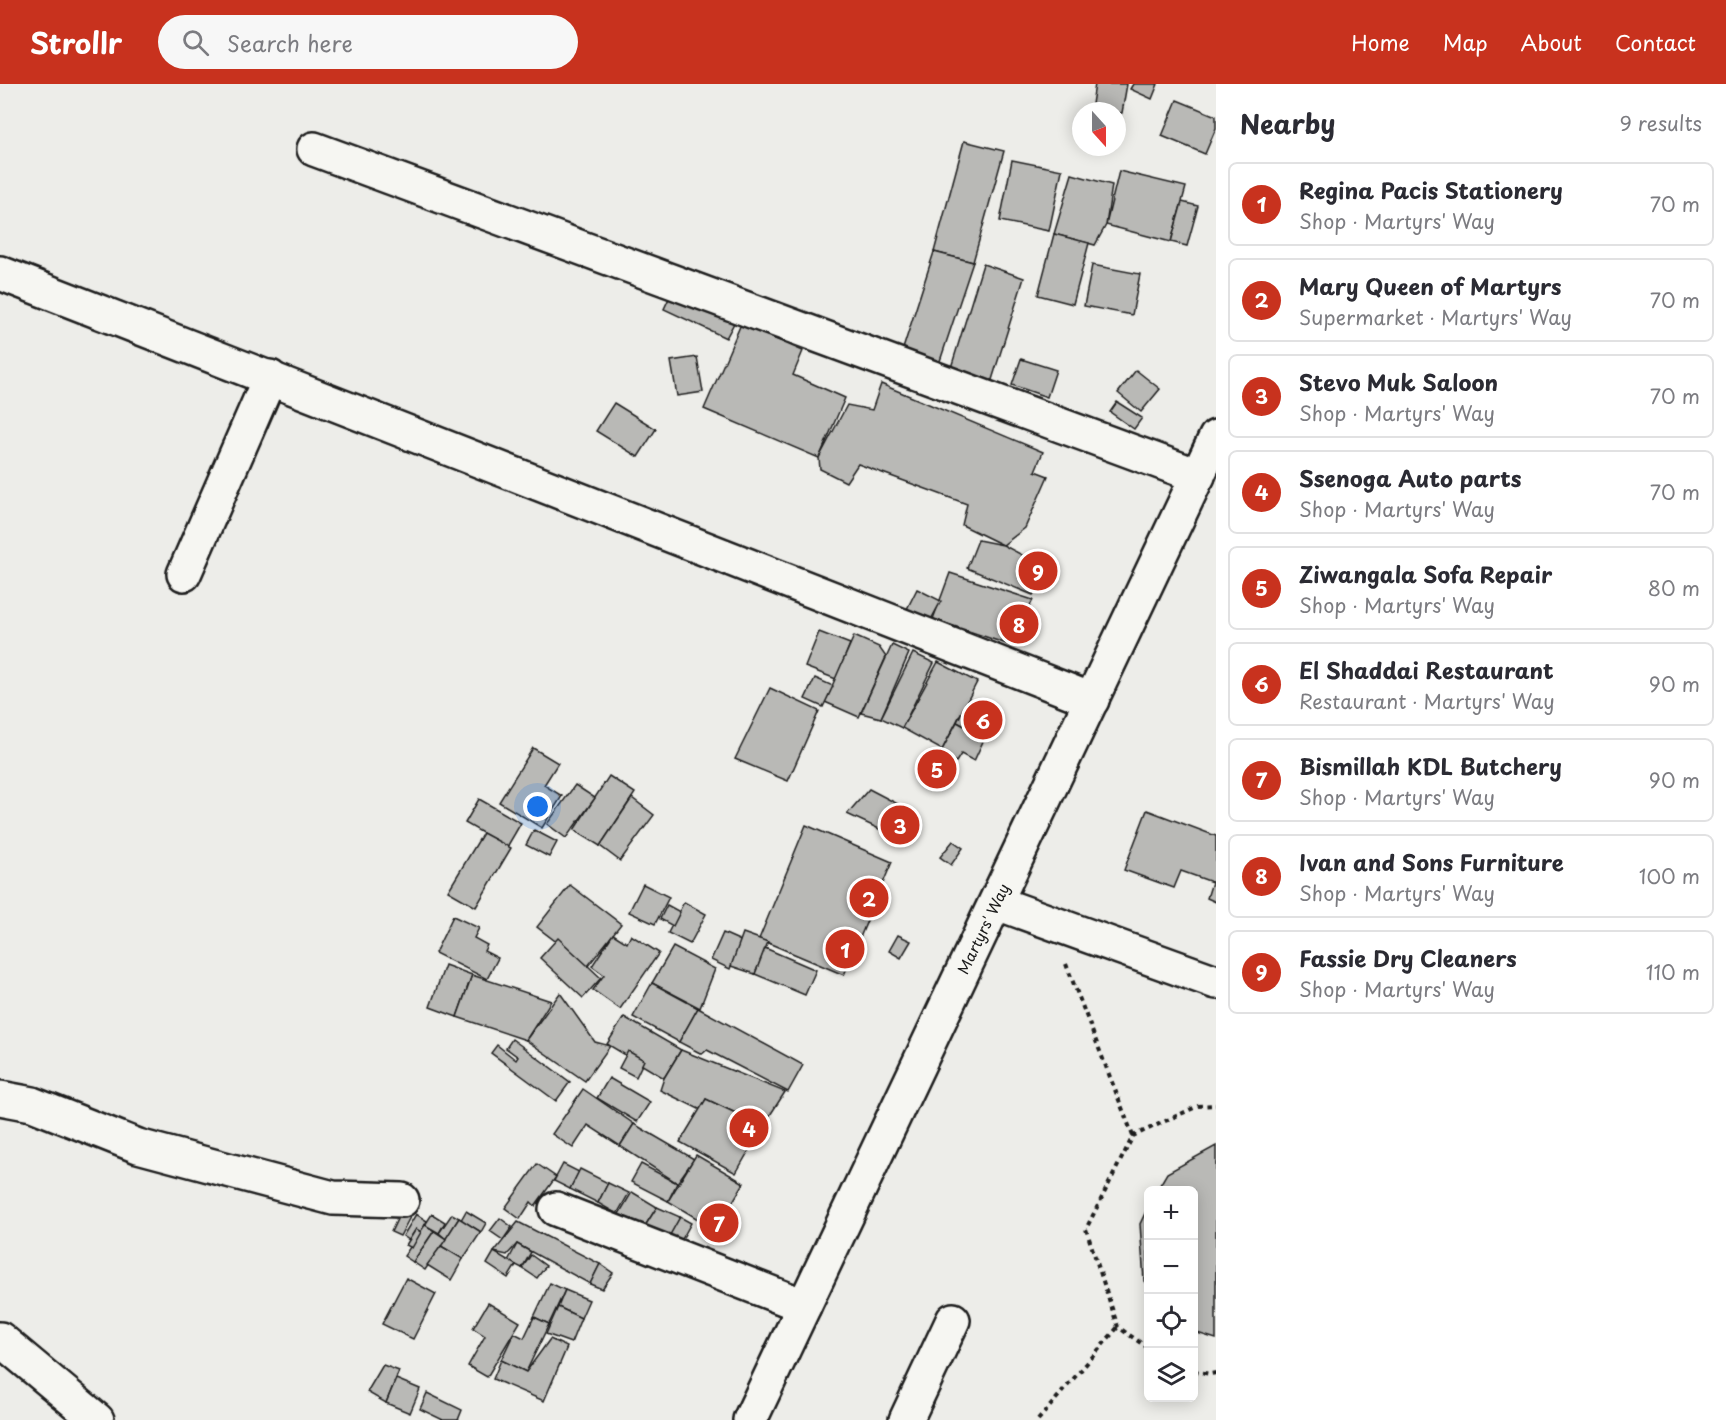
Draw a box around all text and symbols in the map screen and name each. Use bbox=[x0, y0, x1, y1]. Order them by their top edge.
search box bbox=[158, 15, 578, 69]
text: Strollr bbox=[30, 21, 122, 64]
icon: search bbox=[179, 26, 212, 59]
text: Search here bbox=[227, 26, 353, 59]
text: Home bbox=[1351, 26, 1410, 58]
text: Map bbox=[1443, 26, 1488, 58]
text: About bbox=[1521, 26, 1582, 58]
text: Contact bbox=[1615, 26, 1696, 58]
north arrow bbox=[1072, 102, 1126, 156]
text: Nearby bbox=[1240, 104, 1335, 143]
text: 9 results bbox=[1620, 108, 1702, 138]
text: Regina Pacis Stationery bbox=[1299, 173, 1563, 206]
text: 1 bbox=[1257, 189, 1266, 219]
text: 70 m bbox=[1650, 189, 1700, 219]
text: Shop · Martyrs' Way bbox=[1299, 206, 1495, 236]
text: Mary Queen of Martyrs bbox=[1299, 269, 1562, 302]
text: 2 bbox=[1254, 285, 1269, 315]
text: 70 m bbox=[1650, 285, 1700, 315]
text: Supermarket · Martyrs' Way bbox=[1299, 302, 1572, 332]
text: Stevo Muk Saloon bbox=[1299, 365, 1498, 398]
text: 3 bbox=[1255, 381, 1268, 411]
text: 70 m bbox=[1650, 381, 1700, 411]
text: Shop · Martyrs' Way bbox=[1299, 398, 1495, 428]
text: Ssenoga Auto parts bbox=[1299, 461, 1521, 494]
text: 4 bbox=[1255, 477, 1268, 507]
text: 70 m bbox=[1650, 477, 1700, 507]
text: Shop · Martyrs' Way bbox=[1299, 494, 1495, 524]
pin: 9 bbox=[1018, 548, 1058, 594]
text: Ziwangala Sofa Repair bbox=[1299, 557, 1552, 590]
text: 5 bbox=[1255, 573, 1268, 603]
text: 80 m bbox=[1648, 573, 1700, 603]
text: Shop · Martyrs' Way bbox=[1299, 590, 1495, 620]
pin: 8 bbox=[1000, 602, 1038, 646]
text: El Shaddai Restaurant bbox=[1299, 653, 1554, 686]
text: 6 bbox=[1254, 669, 1269, 699]
text: 90 m bbox=[1649, 669, 1700, 699]
text: Restaurant · Martyrs' Way bbox=[1299, 686, 1555, 716]
pin: 6 bbox=[964, 698, 1002, 742]
pin: 5 bbox=[918, 746, 956, 792]
text: Bismillah KDL Butchery bbox=[1299, 749, 1562, 782]
text: 7 bbox=[1256, 765, 1267, 795]
text: 90 m bbox=[1649, 765, 1700, 795]
text: Shop · Martyrs' Way bbox=[1299, 782, 1495, 812]
your location bbox=[523, 792, 552, 821]
pin: 3 bbox=[880, 802, 920, 848]
text: Ivan and Sons Furniture bbox=[1299, 845, 1564, 878]
text: 8 bbox=[1255, 861, 1268, 891]
text: 100 m bbox=[1639, 861, 1700, 891]
pin: 2 bbox=[850, 876, 888, 920]
text: Shop · Martyrs' Way bbox=[1299, 878, 1495, 908]
street label: Martyrs' Way bbox=[951, 879, 1015, 978]
pin: 1 bbox=[826, 926, 864, 972]
text: Fassie Dry Cleaners bbox=[1299, 941, 1517, 974]
text: 9 bbox=[1256, 957, 1267, 987]
text: 110 m bbox=[1646, 957, 1700, 987]
text: Shop · Martyrs' Way bbox=[1299, 974, 1495, 1004]
pin: 4 bbox=[730, 1106, 768, 1150]
map controls bbox=[1144, 1186, 1198, 1402]
button: + bbox=[1144, 1186, 1198, 1240]
pin: 7 bbox=[700, 1200, 738, 1246]
button: − bbox=[1144, 1240, 1198, 1294]
button: locate bbox=[1144, 1294, 1198, 1348]
button: layers bbox=[1144, 1348, 1198, 1402]

